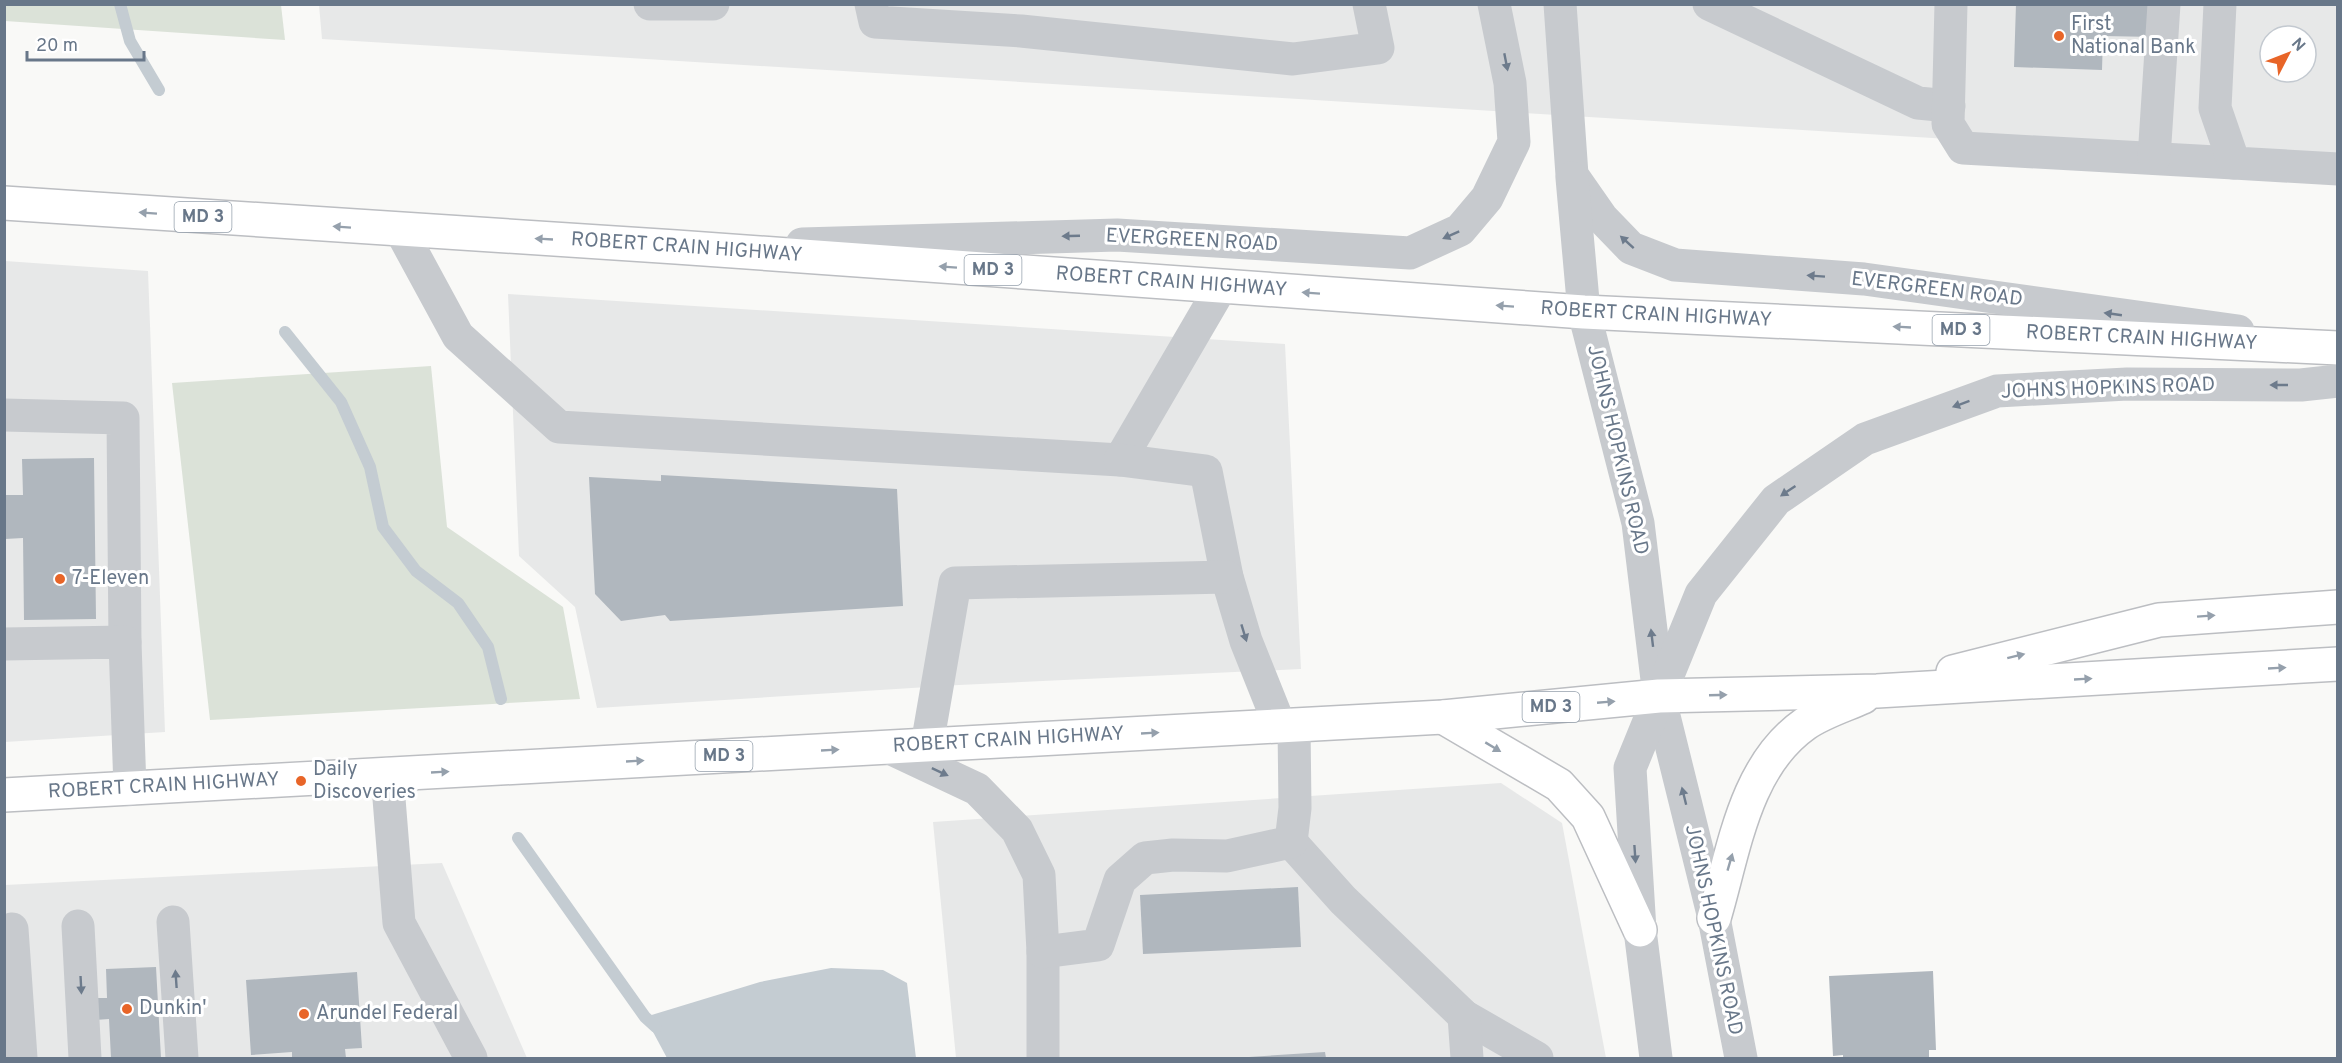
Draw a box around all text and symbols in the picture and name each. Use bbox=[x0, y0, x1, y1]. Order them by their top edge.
place label: First National Bank bbox=[2071, 12, 2196, 61]
scale bar bbox=[27, 24, 144, 62]
north arrow bbox=[2258, 24, 2318, 84]
marker: First National Bank bbox=[2052, 29, 2066, 43]
text: N bbox=[2286, 34, 2309, 56]
text: 20 m bbox=[36, 35, 78, 58]
one-way arrow bbox=[1502, 53, 1511, 72]
road number: MD 3 bbox=[174, 202, 232, 232]
one-way arrow bbox=[138, 209, 157, 218]
one-way arrow bbox=[333, 222, 352, 231]
street label: EVERGREEN ROAD bbox=[1105, 223, 1279, 259]
street label: ROBERT CRAIN HIGHWAY bbox=[570, 227, 803, 269]
one-way arrow bbox=[1442, 230, 1459, 239]
one-way arrow bbox=[1062, 232, 1081, 241]
one-way arrow bbox=[535, 235, 554, 244]
one-way arrow bbox=[1620, 236, 1635, 249]
road number: MD 3 bbox=[964, 255, 1022, 285]
street label: ROBERT CRAIN HIGHWAY bbox=[1055, 261, 1288, 304]
one-way arrow bbox=[939, 262, 958, 272]
street label: EVERGREEN ROAD bbox=[1850, 267, 2024, 313]
one-way arrow bbox=[1806, 271, 1825, 281]
one-way arrow bbox=[1301, 288, 1320, 297]
street label: ROBERT CRAIN HIGHWAY bbox=[1539, 296, 1773, 334]
one-way arrow bbox=[1496, 302, 1515, 311]
one-way arrow bbox=[2104, 309, 2123, 318]
road number: MD 3 bbox=[1932, 315, 1990, 345]
street label: ROBERT CRAIN HIGHWAY bbox=[2025, 320, 2258, 357]
one-way arrow bbox=[1892, 322, 1911, 331]
street label: JOHNS HOPKINS ROAD bbox=[1580, 343, 1654, 557]
street label: JOHNS HOPKINS ROAD bbox=[2000, 372, 2216, 406]
one-way arrow bbox=[2270, 380, 2289, 390]
one-way arrow bbox=[1952, 400, 1970, 410]
one-way arrow bbox=[1780, 486, 1796, 497]
place label: 7-Eleven bbox=[72, 566, 149, 592]
marker: 7-Eleven bbox=[53, 572, 67, 586]
one-way arrow bbox=[2196, 612, 2215, 621]
one-way arrow bbox=[1240, 624, 1249, 642]
one-way arrow bbox=[1648, 629, 1657, 648]
one-way arrow bbox=[2006, 650, 2025, 660]
one-way arrow bbox=[2268, 663, 2287, 672]
one-way arrow bbox=[2073, 674, 2092, 684]
one-way arrow bbox=[1708, 690, 1727, 700]
road number: MD 3 bbox=[1522, 692, 1580, 722]
one-way arrow bbox=[1597, 697, 1616, 707]
street label: ROBERT CRAIN HIGHWAY bbox=[892, 721, 1125, 760]
one-way arrow bbox=[1141, 728, 1160, 737]
road number: MD 3 bbox=[696, 741, 752, 771]
one-way arrow bbox=[1485, 742, 1501, 753]
one-way arrow bbox=[820, 746, 839, 755]
one-way arrow bbox=[626, 756, 645, 766]
place label: Daily Discoveries bbox=[313, 757, 416, 806]
street label: ROBERT CRAIN HIGHWAY bbox=[47, 767, 281, 806]
one-way arrow bbox=[431, 767, 450, 776]
one-way arrow bbox=[932, 768, 949, 777]
marker: Daily Discoveries bbox=[294, 774, 308, 788]
one-way arrow bbox=[1679, 787, 1689, 805]
street label: JOHNS HOPKINS ROAD bbox=[1678, 822, 1748, 1038]
one-way arrow bbox=[1631, 845, 1640, 864]
one-way arrow bbox=[1726, 853, 1735, 871]
one-way arrow bbox=[172, 970, 181, 989]
one-way arrow bbox=[76, 975, 85, 994]
place label: Dunkin' bbox=[139, 996, 207, 1022]
place label: Arundel Federal bbox=[316, 1001, 458, 1027]
marker: Dunkin' bbox=[120, 1002, 134, 1016]
marker: Arundel Federal bbox=[297, 1007, 311, 1021]

